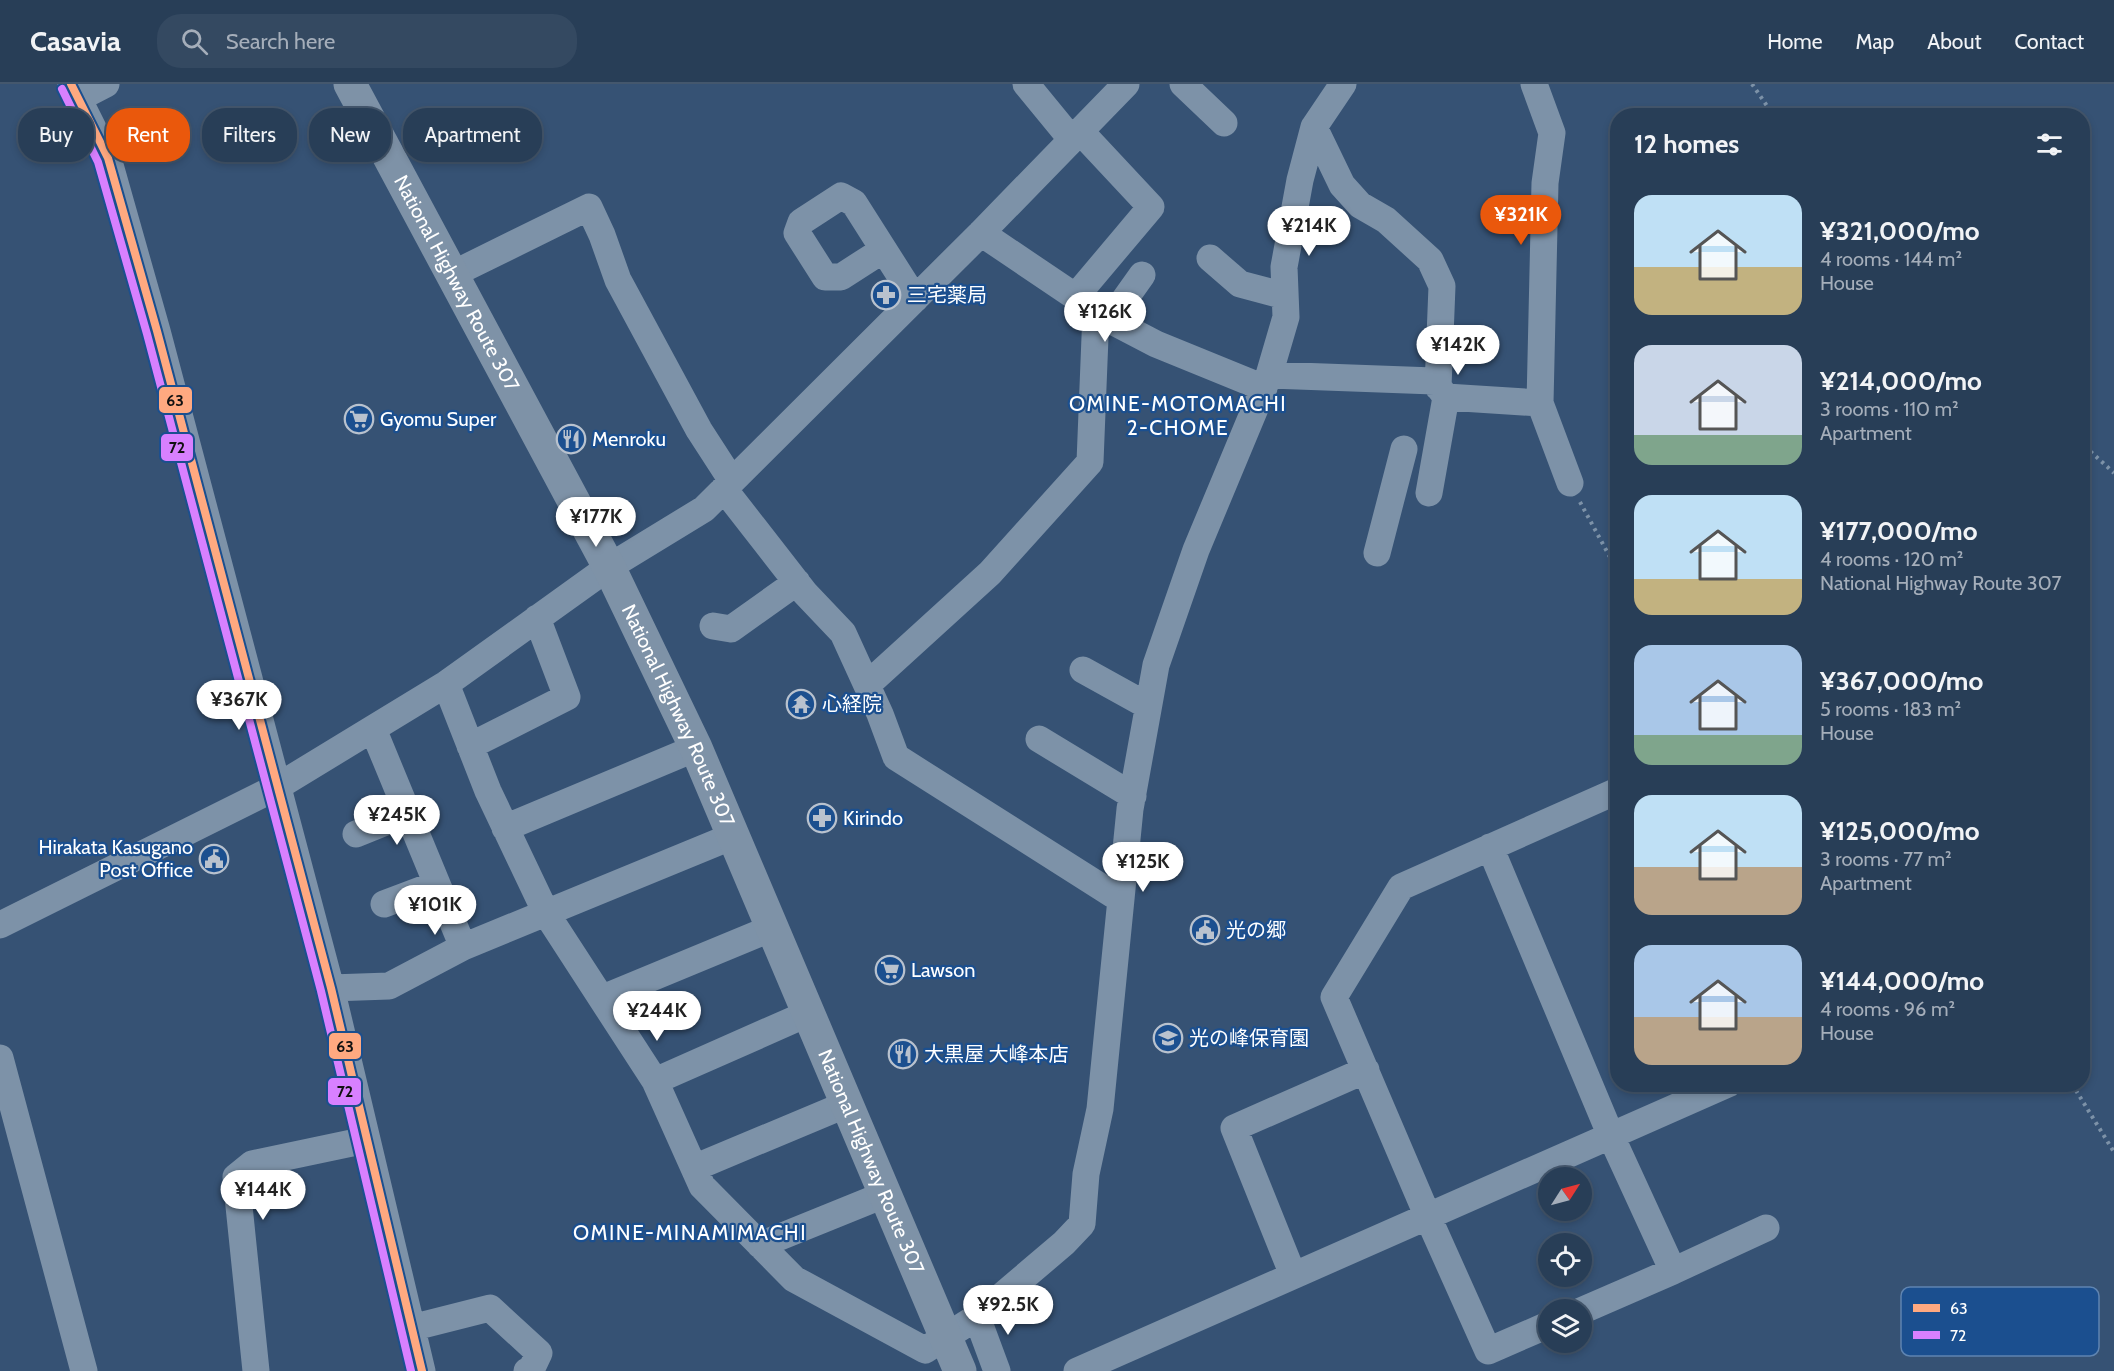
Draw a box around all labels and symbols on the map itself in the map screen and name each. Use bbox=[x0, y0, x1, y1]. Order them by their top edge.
street label: National Highway Route 307 bbox=[389, 171, 524, 395]
pin: ¥321K bbox=[1479, 195, 1563, 246]
pin: ¥214K bbox=[1267, 206, 1351, 257]
pharmacy icon: 三宅薬局 bbox=[870, 279, 902, 311]
place label: 三宅薬局 bbox=[907, 283, 987, 307]
pin: ¥126K bbox=[1063, 292, 1147, 343]
pin: ¥142K bbox=[1416, 325, 1500, 376]
line badge: 63 bbox=[158, 386, 193, 414]
text: 63 bbox=[166, 391, 184, 410]
district label: OMINE-MOTOMACHI 2-CHOME bbox=[1069, 391, 1287, 440]
supermarket icon: Gyomu Super bbox=[343, 403, 375, 435]
place label: Gyomu Super bbox=[380, 407, 497, 431]
restaurant icon: Menroku bbox=[555, 423, 587, 455]
place label: Menroku bbox=[592, 427, 666, 451]
line badge: 72 bbox=[160, 433, 194, 462]
text: 72 bbox=[169, 438, 185, 457]
pin: ¥177K bbox=[554, 497, 638, 548]
street label: National Highway Route 307 bbox=[617, 601, 740, 830]
pin: ¥367K bbox=[197, 680, 281, 731]
temple icon: 心経院 bbox=[785, 688, 817, 720]
place label: 心経院 bbox=[822, 692, 882, 716]
pin: ¥245K bbox=[355, 795, 439, 846]
pharmacy icon: Kirindo bbox=[806, 802, 838, 834]
place label: Kirindo bbox=[843, 806, 903, 830]
place label: Hirakata Kasugano Post Office bbox=[39, 835, 193, 882]
pin: ¥125K bbox=[1101, 842, 1185, 893]
public building icon: Hirakata Kasugano Post Office bbox=[198, 843, 230, 875]
pin: ¥101K bbox=[393, 885, 477, 936]
public building icon: 光の郷 bbox=[1189, 914, 1221, 946]
place label: 光の郷 bbox=[1226, 918, 1286, 942]
supermarket icon: Lawson bbox=[874, 954, 906, 986]
place label: Lawson bbox=[911, 958, 975, 982]
pin: ¥244K bbox=[615, 991, 699, 1042]
school or university icon: 光の峰保育園 bbox=[1152, 1022, 1184, 1054]
place label: 光の峰保育園 bbox=[1189, 1026, 1309, 1050]
line badge: 63 bbox=[328, 1032, 362, 1060]
text: 63 bbox=[336, 1037, 354, 1056]
restaurant icon: 大黒屋 大峰本店 bbox=[887, 1038, 919, 1070]
place label: 大黒屋 大峰本店 bbox=[924, 1042, 1069, 1066]
street label: National Highway Route 307 bbox=[813, 1046, 929, 1277]
line badge: 72 bbox=[327, 1077, 362, 1106]
text: 72 bbox=[337, 1082, 353, 1101]
north arrow bbox=[1538, 1167, 1592, 1221]
pin: ¥144K bbox=[221, 1170, 305, 1221]
district label: OMINE-MINAMIMACHI bbox=[573, 1220, 807, 1245]
pin: ¥92.5K bbox=[959, 1285, 1057, 1336]
legend bbox=[1901, 1287, 2099, 1356]
text: 63 bbox=[1950, 1299, 1968, 1318]
text: 72 bbox=[1950, 1326, 1966, 1345]

